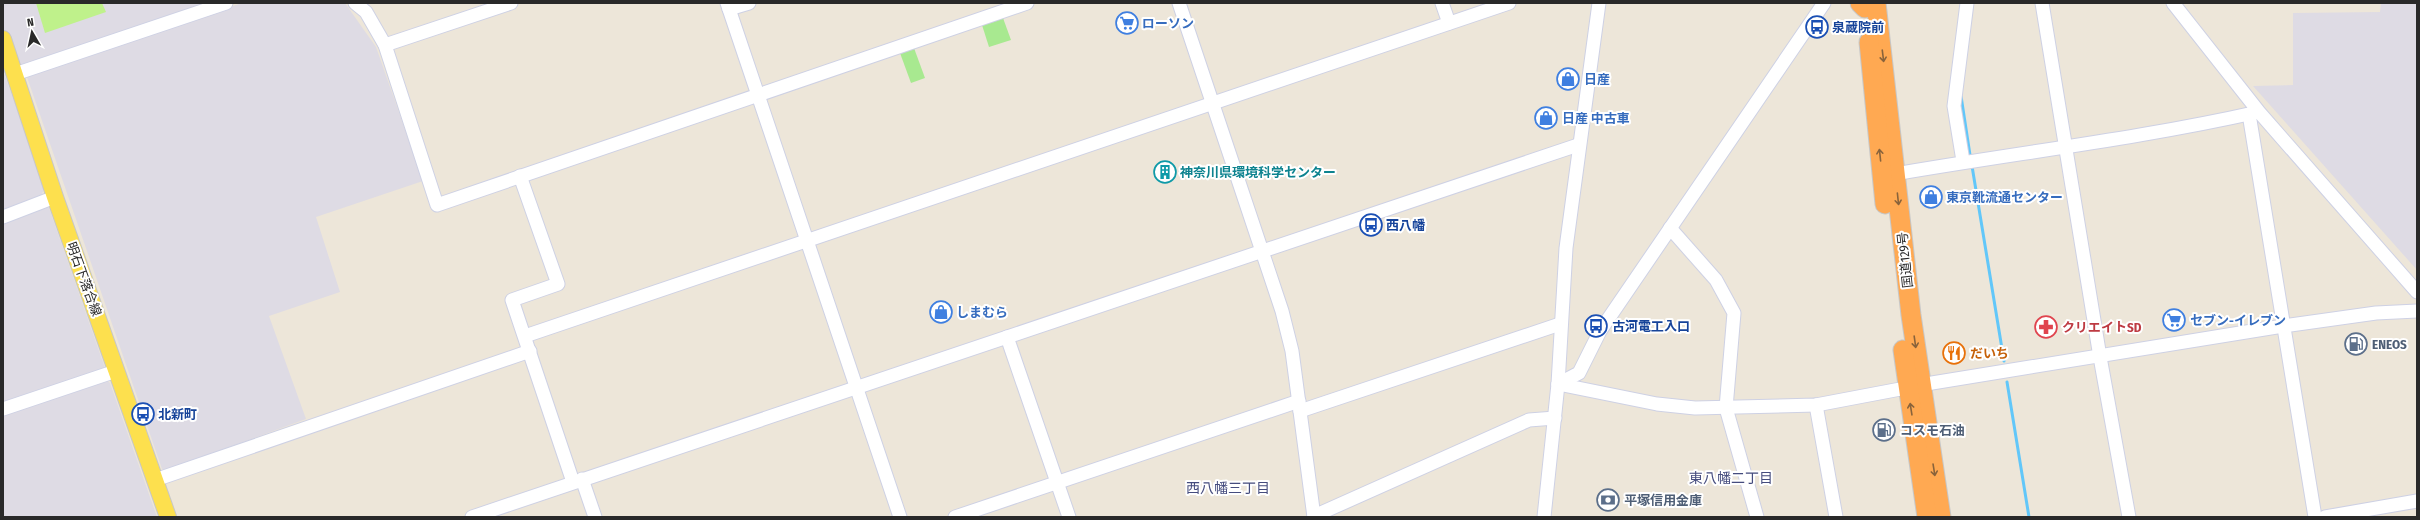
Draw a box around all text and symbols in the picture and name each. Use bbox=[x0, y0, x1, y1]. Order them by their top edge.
supermarket icon: ローソン bbox=[1114, 10, 1140, 36]
north arrow bbox=[12, 12, 52, 52]
bus stop icon: 泉蔵院前 bbox=[1804, 14, 1830, 40]
text: N bbox=[26, 16, 35, 30]
place label: ローソン bbox=[1142, 16, 1194, 31]
place label: 泉蔵院前 bbox=[1832, 20, 1884, 35]
one-way arrow bbox=[1879, 49, 1887, 62]
shop icon: 日産 bbox=[1555, 66, 1581, 92]
place label: 日産 bbox=[1584, 72, 1610, 87]
shop icon: 日産 中古車 bbox=[1533, 105, 1559, 131]
place label: 日産 中古車 bbox=[1562, 111, 1630, 126]
one-way arrow bbox=[1876, 149, 1884, 162]
building icon: 神奈川県環境科学センター bbox=[1152, 159, 1178, 185]
place label: 神奈川県環境科学センター bbox=[1180, 165, 1336, 180]
shop icon: 東京靴流通センター bbox=[1918, 184, 1944, 210]
place label: 東京靴流通センター bbox=[1946, 190, 2063, 205]
one-way arrow bbox=[1894, 192, 1902, 205]
bus stop icon: 西八幡 bbox=[1358, 212, 1384, 238]
place label: 西八幡 bbox=[1386, 218, 1426, 233]
street label: 国道129号 bbox=[1895, 231, 1915, 289]
street label: 明石下落合線 bbox=[64, 240, 104, 318]
shop icon: しまむら bbox=[928, 299, 954, 325]
place label: しまむら bbox=[956, 305, 1008, 320]
supermarket icon: セブン-イレブン bbox=[2161, 307, 2187, 333]
bus stop icon: 古河電工入口 bbox=[1583, 313, 1609, 339]
place label: セブン-イレブン bbox=[2190, 313, 2286, 328]
pharmacy icon: クリエイトSD bbox=[2033, 314, 2059, 340]
place label: 古河電工入口 bbox=[1612, 319, 1690, 334]
place label: クリエイトSD bbox=[2062, 320, 2142, 335]
fuel station icon: ENEOS bbox=[2343, 331, 2369, 357]
one-way arrow bbox=[1911, 335, 1919, 348]
place label: ENEOS bbox=[2372, 337, 2407, 352]
restaurant icon: だいち bbox=[1941, 340, 1967, 366]
place label: だいち bbox=[1970, 346, 2009, 361]
bus stop icon: 北新町 bbox=[130, 401, 156, 427]
one-way arrow bbox=[1907, 403, 1915, 416]
place label: 北新町 bbox=[158, 407, 197, 422]
fuel station icon: コスモ石油 bbox=[1871, 417, 1897, 443]
place label: コスモ石油 bbox=[1900, 423, 1965, 438]
one-way arrow bbox=[1930, 463, 1938, 476]
district label: 東八幡二丁目 bbox=[1689, 470, 1773, 487]
district label: 西八幡三丁目 bbox=[1186, 480, 1270, 497]
bank icon: 平塚信用金庫 bbox=[1595, 487, 1621, 513]
place label: 平塚信用金庫 bbox=[1624, 493, 1702, 508]

